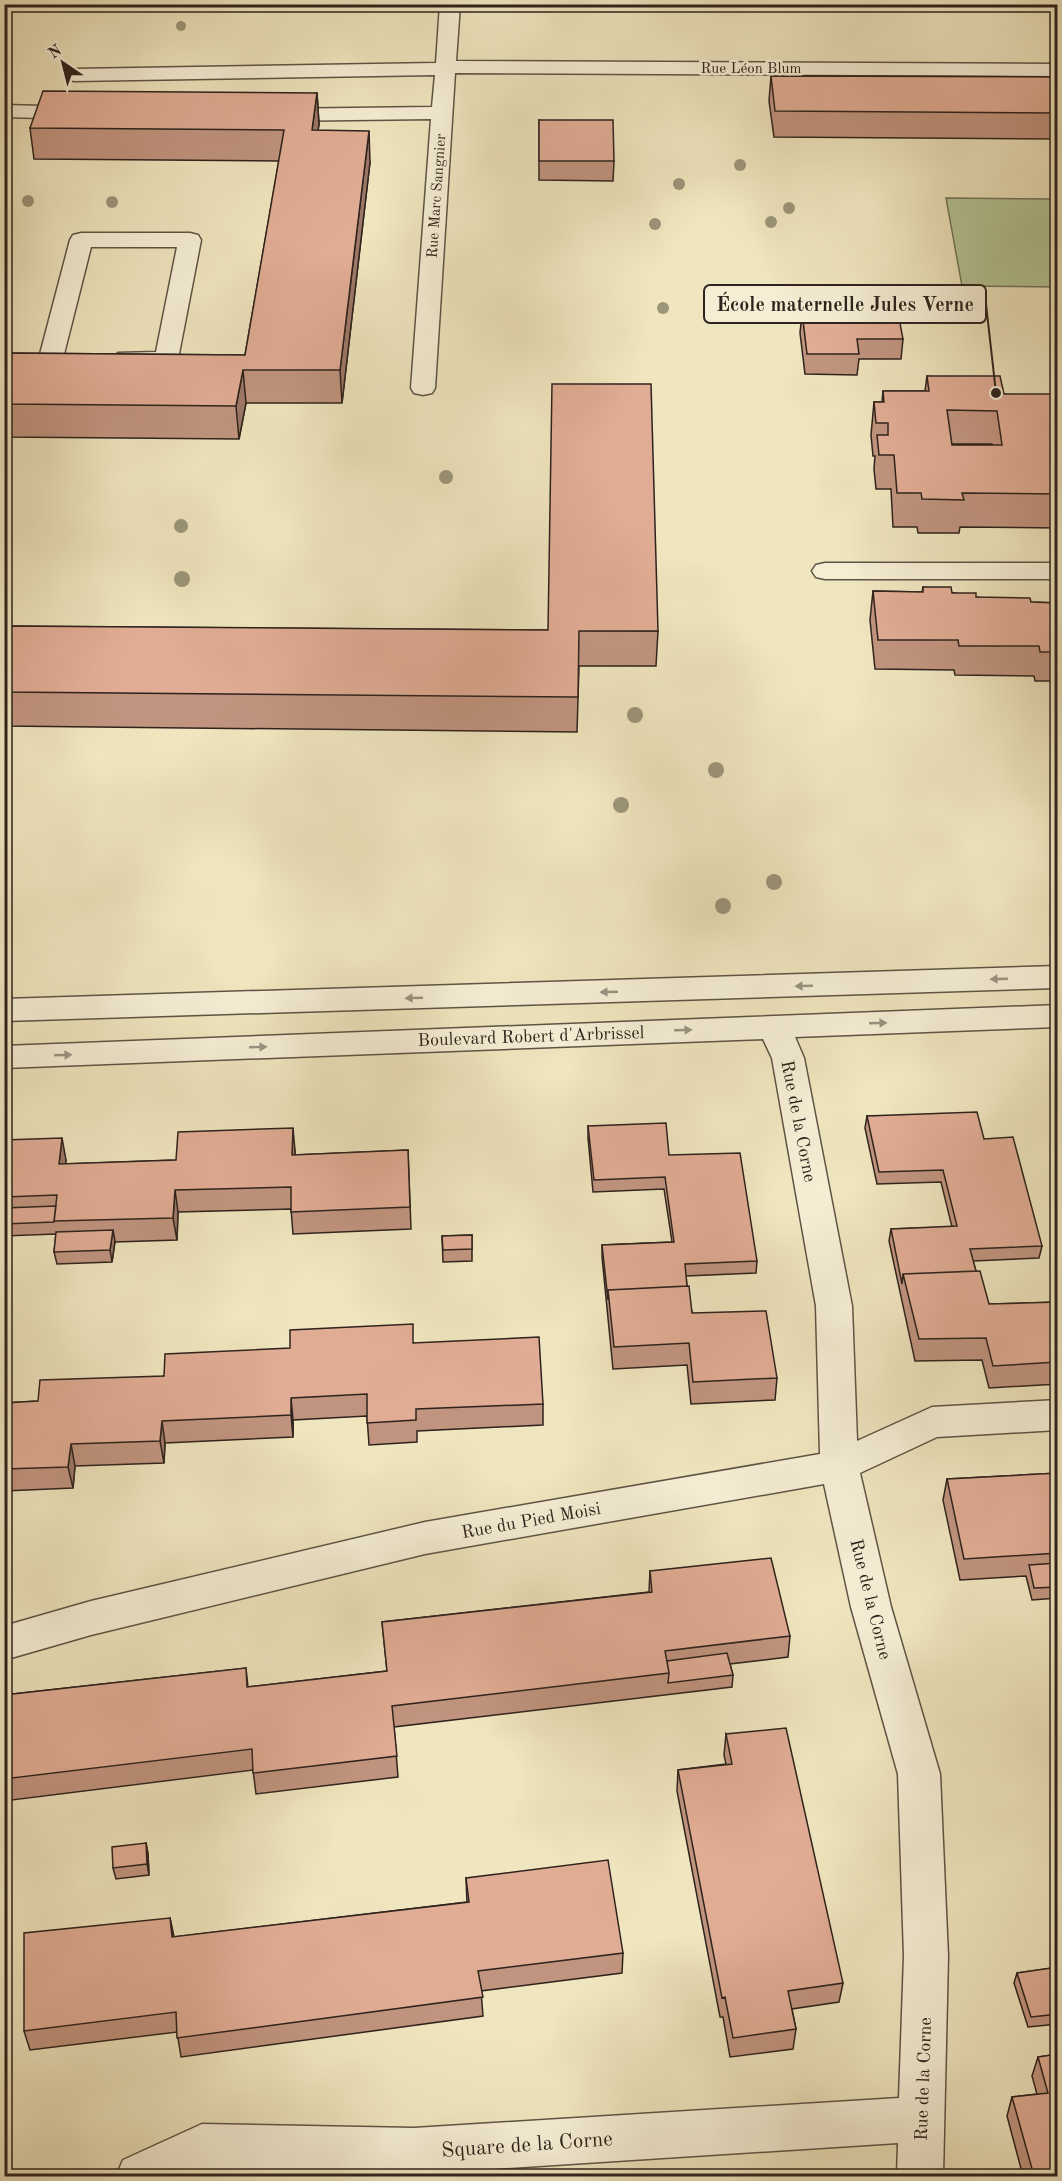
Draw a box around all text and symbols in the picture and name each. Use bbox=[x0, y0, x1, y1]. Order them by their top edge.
north arrow bbox=[33, 33, 93, 93]
text: N bbox=[46, 42, 66, 62]
street label: Rue Léon Blum bbox=[701, 62, 802, 77]
street label: Rue Marc Sangnier bbox=[426, 133, 449, 259]
callout: École maternelle Jules Verne bbox=[704, 285, 986, 323]
text: École maternelle Jules Verne bbox=[716, 291, 974, 316]
one-way arrow bbox=[990, 974, 1009, 983]
one-way arrow bbox=[795, 981, 814, 990]
one-way arrow bbox=[600, 988, 619, 997]
one-way arrow bbox=[405, 993, 424, 1003]
one-way arrow bbox=[869, 1018, 888, 1027]
street label: Boulevard Robert d'Arbrissel bbox=[417, 1024, 645, 1050]
one-way arrow bbox=[674, 1025, 693, 1035]
one-way arrow bbox=[248, 1042, 267, 1051]
one-way arrow bbox=[53, 1050, 72, 1059]
street label: Rue de la Corne bbox=[777, 1059, 819, 1184]
street label: Rue du Pied Moisi bbox=[460, 1500, 602, 1542]
street label: Rue de la Corne bbox=[846, 1537, 894, 1661]
street label: Rue de la Corne bbox=[913, 2017, 935, 2141]
street label: Square de la Corne bbox=[441, 2129, 614, 2162]

